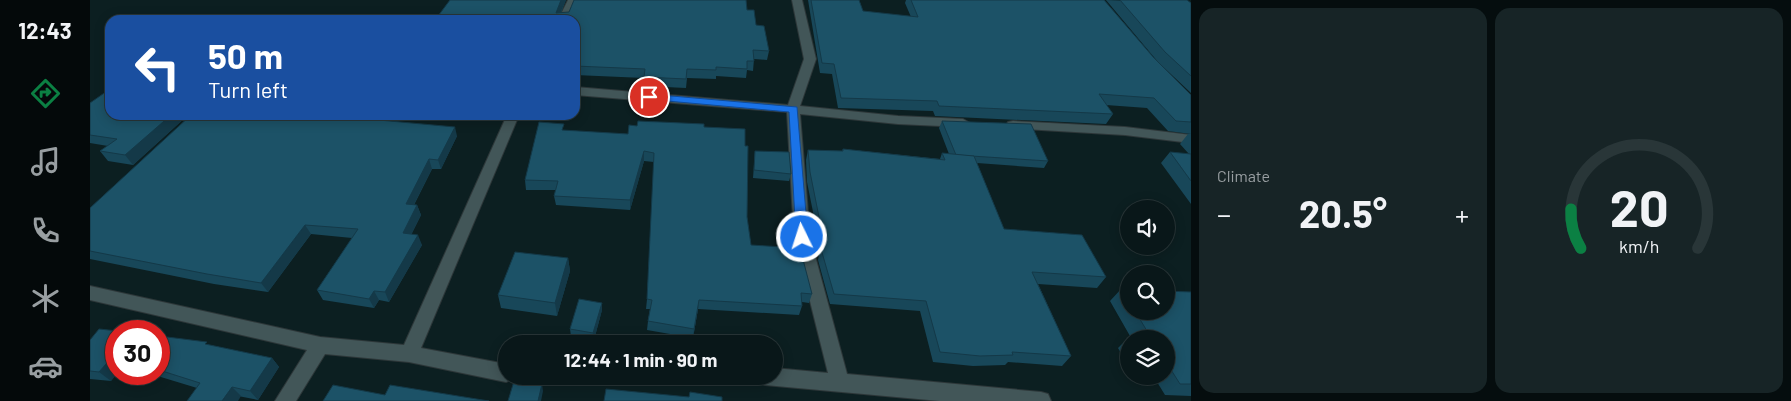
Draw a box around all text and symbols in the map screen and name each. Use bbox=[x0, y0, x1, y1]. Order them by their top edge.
text: 12:43 bbox=[18, 17, 72, 43]
text: 50 m bbox=[208, 34, 283, 76]
icon: left bbox=[125, 35, 190, 100]
icon: directions bbox=[28, 76, 63, 111]
text: Turn left bbox=[208, 76, 288, 102]
pin bbox=[628, 76, 670, 118]
icon: arrive bbox=[635, 83, 663, 111]
icon: music bbox=[28, 144, 63, 179]
text: Climate bbox=[1217, 166, 1270, 185]
text: 20 bbox=[1610, 175, 1668, 237]
text: 20.5° bbox=[1299, 190, 1387, 236]
text: − bbox=[1217, 197, 1231, 231]
text: + bbox=[1455, 197, 1469, 231]
map controls bbox=[1120, 200, 1175, 385]
button: sound bbox=[1120, 200, 1175, 255]
position arrow bbox=[775, 210, 827, 262]
icon: phone bbox=[28, 213, 63, 248]
text: km/h bbox=[1619, 235, 1659, 257]
button: search bbox=[1120, 265, 1175, 320]
icon: climate bbox=[28, 281, 63, 316]
speed limit sign: 30 bbox=[105, 320, 170, 385]
button: layers bbox=[1120, 330, 1175, 385]
text: 12:44 · 1 min · 90 m bbox=[564, 348, 717, 371]
icon: car bbox=[28, 349, 63, 384]

